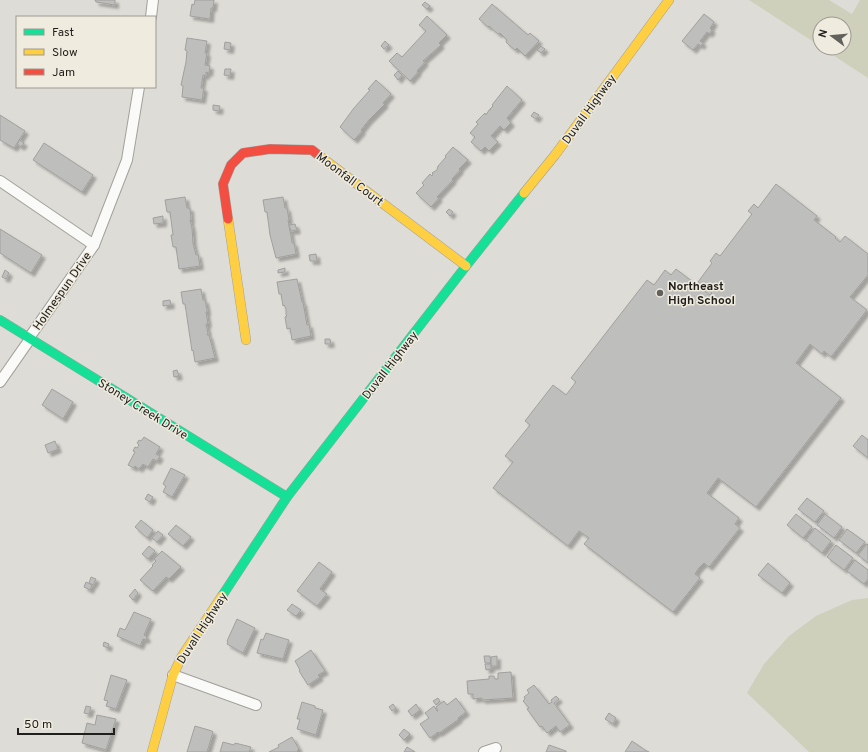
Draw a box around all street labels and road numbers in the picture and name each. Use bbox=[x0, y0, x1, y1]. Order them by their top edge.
street label: Duvall Highway bbox=[559, 72, 620, 148]
street label: Moonfall Court bbox=[313, 149, 386, 210]
street label: Holmespun Drive bbox=[30, 249, 96, 334]
street label: Duvall Highway bbox=[359, 328, 422, 403]
street label: Stoney Creek Drive bbox=[94, 376, 191, 444]
street label: Duvall Highway bbox=[174, 590, 232, 667]

